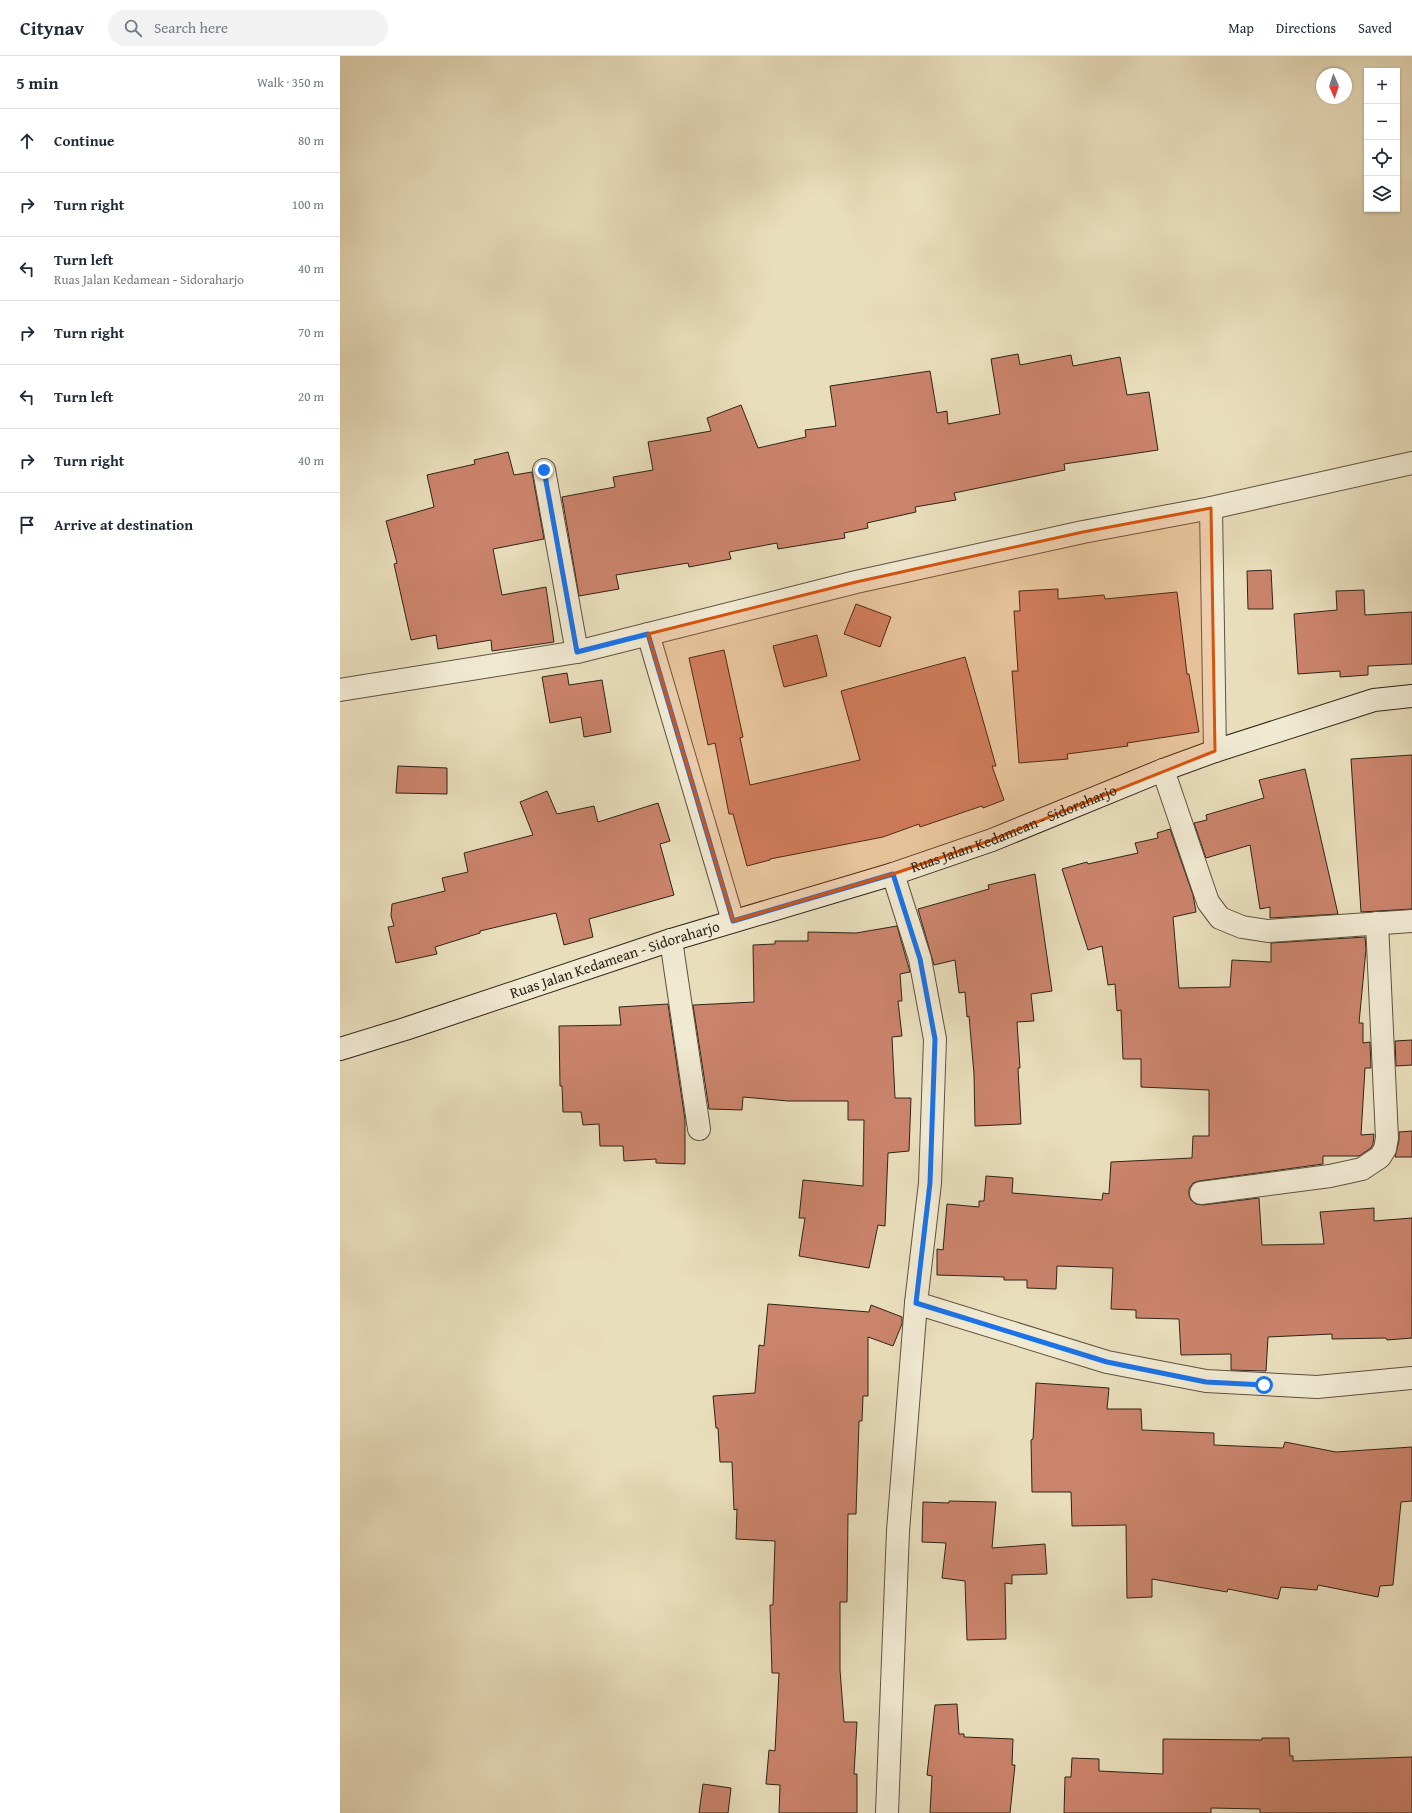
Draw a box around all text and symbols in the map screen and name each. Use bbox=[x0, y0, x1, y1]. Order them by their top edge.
search box bbox=[108, 10, 388, 46]
text: Citynav bbox=[20, 14, 84, 42]
icon: search bbox=[122, 17, 144, 39]
text: Search here bbox=[154, 17, 228, 38]
text: Map bbox=[1228, 18, 1254, 38]
text: Directions bbox=[1276, 18, 1336, 38]
text: Saved bbox=[1358, 18, 1392, 38]
north arrow bbox=[1316, 68, 1352, 104]
map controls bbox=[1364, 68, 1400, 212]
button: + bbox=[1364, 68, 1400, 104]
text: 5 min bbox=[16, 70, 58, 95]
text: Walk · 350 m bbox=[257, 73, 324, 92]
button: − bbox=[1364, 104, 1400, 140]
icon: ahead bbox=[16, 130, 38, 152]
text: Continue bbox=[54, 130, 115, 151]
text: 80 m bbox=[298, 131, 324, 150]
button: locate bbox=[1364, 140, 1400, 176]
button: layers bbox=[1364, 176, 1400, 212]
icon: right bbox=[16, 194, 38, 216]
text: Turn right bbox=[54, 194, 125, 215]
text: 100 m bbox=[292, 195, 324, 214]
text: Turn left bbox=[54, 249, 113, 270]
icon: left bbox=[16, 258, 38, 280]
text: 40 m bbox=[298, 259, 324, 278]
text: Ruas Jalan Kedamean - Sidoraharjo bbox=[54, 270, 244, 289]
icon: right bbox=[16, 322, 38, 344]
text: Turn right bbox=[54, 322, 125, 343]
text: 70 m bbox=[298, 323, 324, 342]
icon: left bbox=[16, 386, 38, 408]
text: Turn left bbox=[54, 386, 113, 407]
text: 20 m bbox=[298, 387, 324, 406]
icon: right bbox=[16, 450, 38, 472]
text: Turn right bbox=[54, 450, 125, 471]
text: 40 m bbox=[298, 451, 324, 470]
route end bbox=[535, 461, 553, 479]
icon: arrive bbox=[16, 514, 38, 536]
text: Arrive at destination bbox=[54, 514, 193, 535]
street label: Ruas Jalan Kedamean - Sidoraharjo bbox=[908, 779, 1120, 877]
street label: Ruas Jalan Kedamean - Sidoraharjo bbox=[507, 915, 722, 1003]
route start bbox=[1255, 1376, 1273, 1394]

